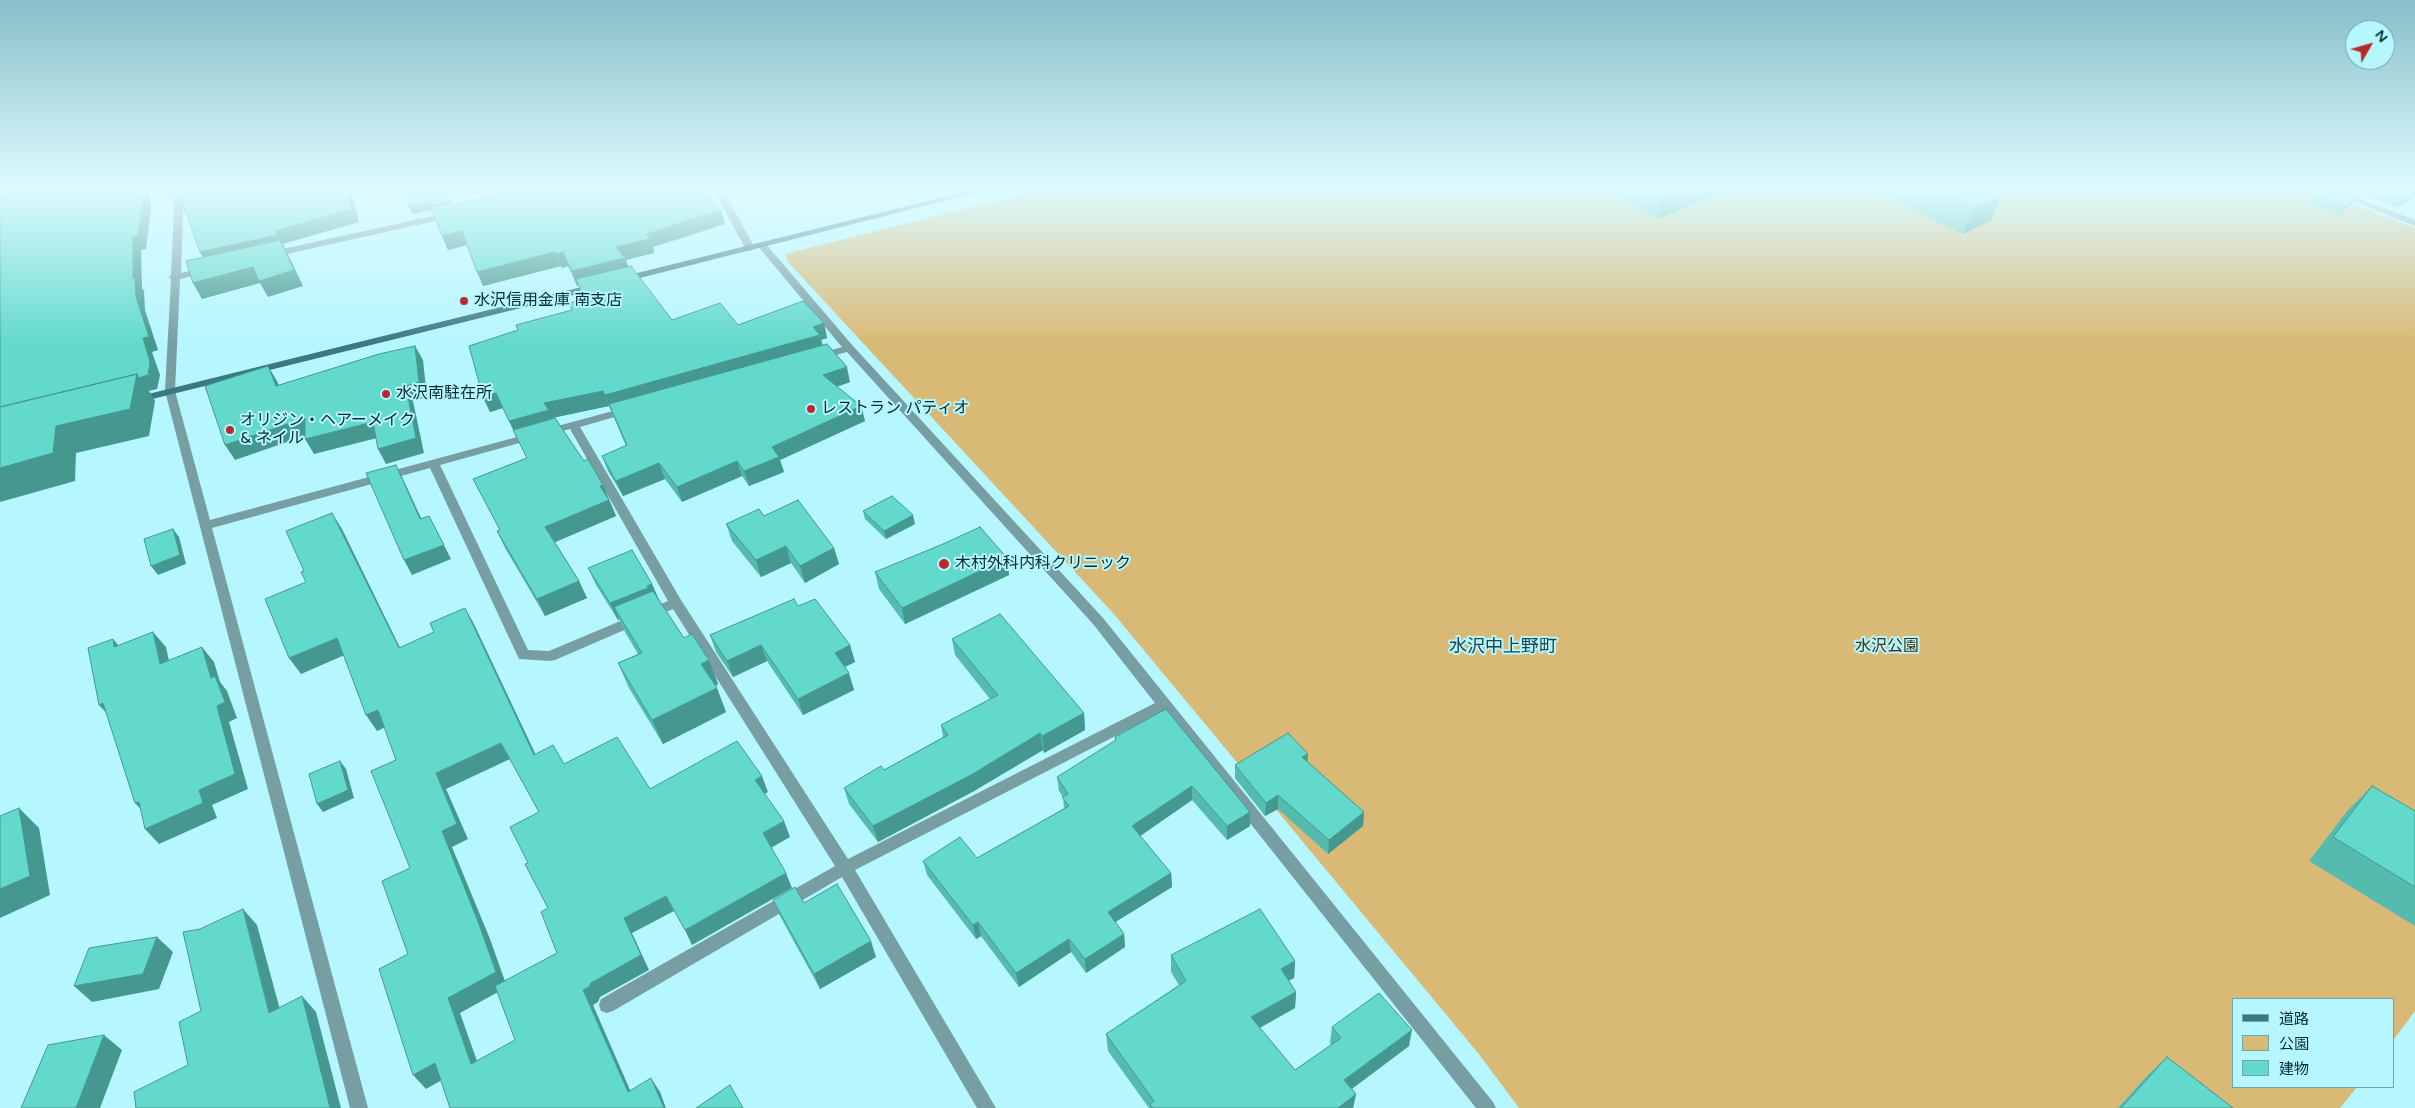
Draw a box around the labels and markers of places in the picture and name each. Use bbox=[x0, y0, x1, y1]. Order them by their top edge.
place label: 水沢信用金庫 南支店 bbox=[474, 291, 622, 311]
marker: 水沢信用金庫 南支店 bbox=[458, 295, 470, 307]
place label: 水沢南駐在所 bbox=[396, 384, 492, 404]
marker: 水沢南駐在所 bbox=[380, 388, 392, 400]
place label: レストラン パティオ bbox=[821, 399, 969, 419]
marker: レストラン パティオ bbox=[805, 403, 817, 415]
place label: オリジン・ヘアーメイク & ネイル bbox=[240, 411, 415, 449]
marker: オリジン・ヘアーメイク & ネイル bbox=[224, 424, 236, 436]
place label: 木村外科内科クリニック bbox=[955, 554, 1131, 574]
marker: 木村外科内科クリニック bbox=[937, 557, 951, 571]

